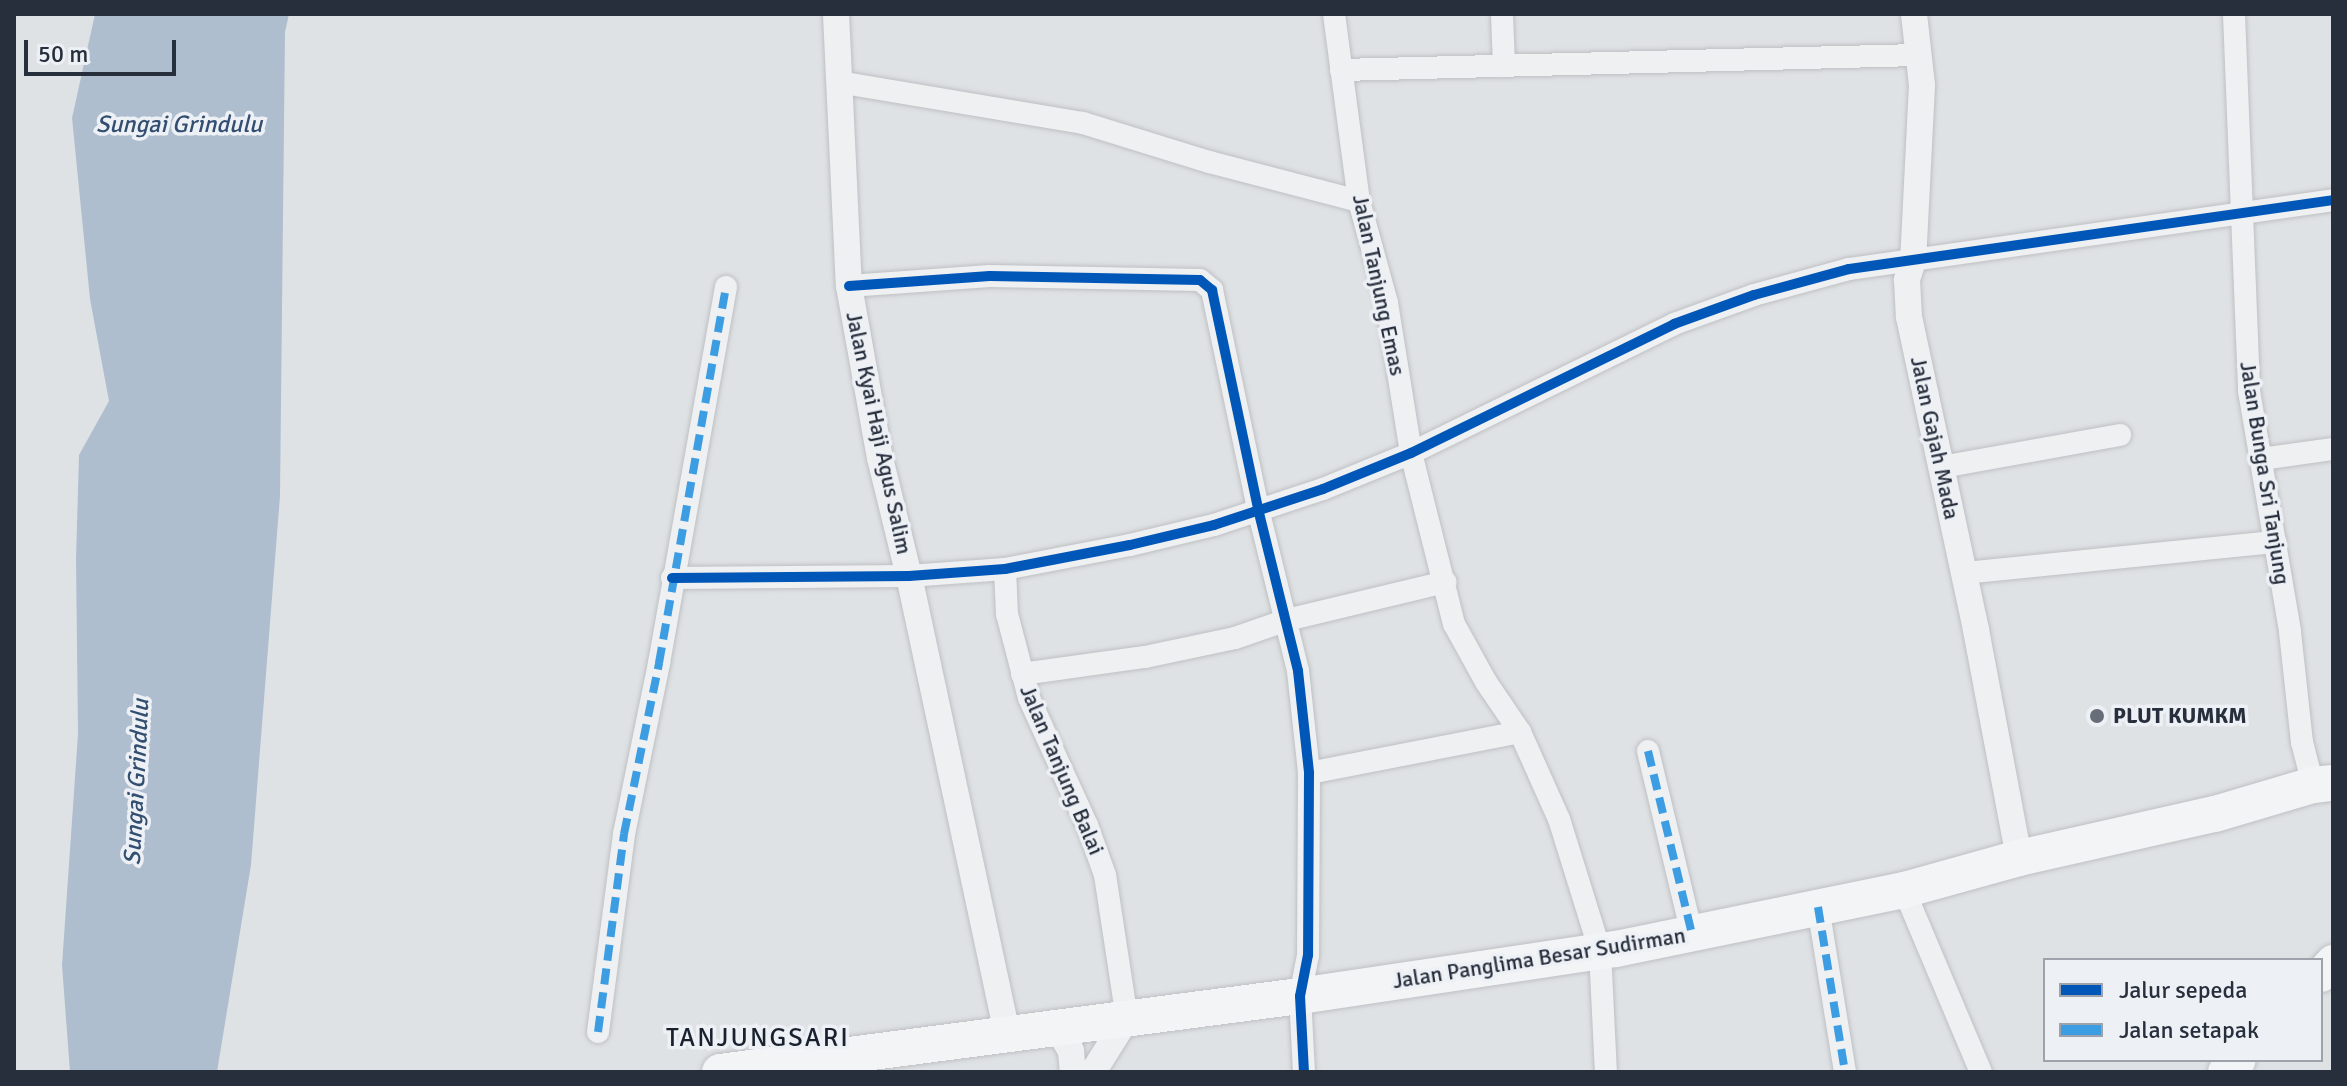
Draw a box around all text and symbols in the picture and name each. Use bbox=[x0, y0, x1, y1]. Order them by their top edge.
scale bar bbox=[28, 24, 180, 74]
text: 50 m bbox=[38, 39, 88, 69]
water label: Sungai Grindulu bbox=[96, 111, 262, 139]
street label: Jalan Tanjung Emas bbox=[1347, 192, 1411, 378]
street label: Jalan Kyai Haji Agus Salim bbox=[840, 309, 918, 557]
street label: Jalan Gajah Mada bbox=[1905, 354, 1965, 522]
street label: Jalan Bunga Sri Tanjung bbox=[2234, 360, 2296, 586]
street label: Jalan Tanjung Balai bbox=[1014, 681, 1110, 859]
water label: Sungai Grindulu bbox=[118, 698, 156, 866]
place label: PLUT KUMKM bbox=[2113, 703, 2247, 729]
marker: PLUT KUMKM bbox=[2088, 707, 2106, 725]
street label: Jalan Panglima Besar Sudirman bbox=[1391, 922, 1687, 994]
legend bbox=[2043, 958, 2323, 1062]
text: Jalur sepeda bbox=[2119, 975, 2247, 1005]
text: Jalan setapak bbox=[2119, 1015, 2259, 1045]
district label: TANJUNGSARI bbox=[666, 1023, 850, 1055]

